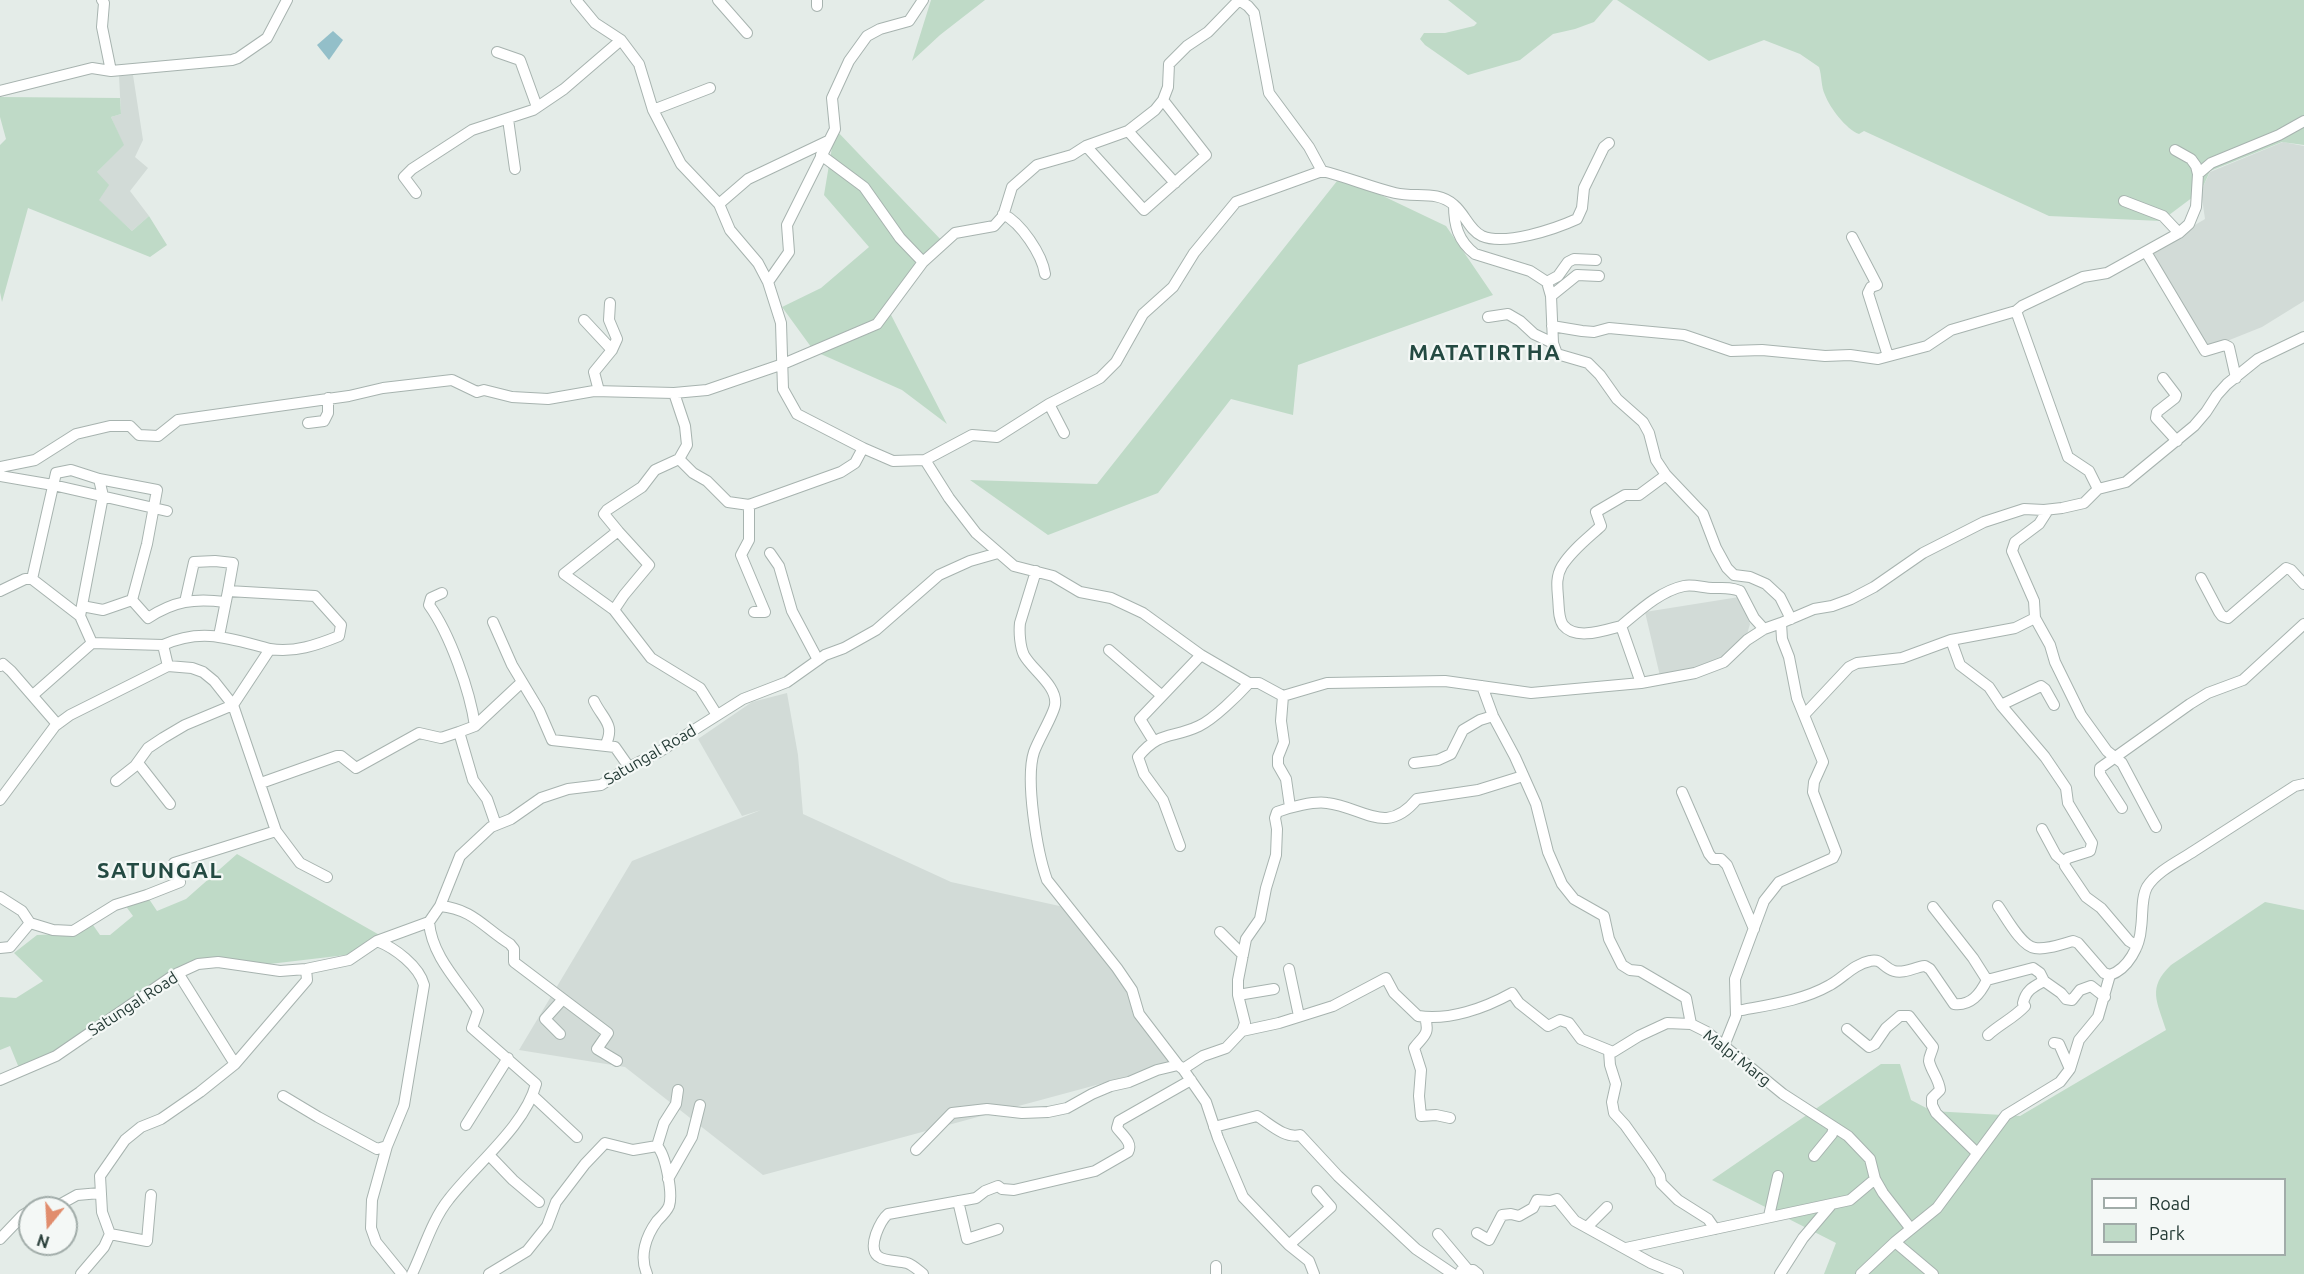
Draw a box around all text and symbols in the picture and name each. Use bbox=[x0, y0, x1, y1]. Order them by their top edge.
district label: MATATIRTHA bbox=[1409, 340, 1561, 366]
street label: Satungal Road bbox=[600, 721, 700, 789]
district label: SATUNGAL bbox=[97, 858, 223, 884]
street label: Satungal Road bbox=[84, 968, 182, 1040]
street label: Malpi Marg bbox=[1699, 1026, 1775, 1090]
legend bbox=[2091, 1178, 2286, 1256]
text: Road bbox=[2149, 1193, 2191, 1213]
north arrow bbox=[18, 1196, 78, 1256]
text: Park bbox=[2149, 1223, 2185, 1243]
text: N bbox=[35, 1231, 52, 1252]

